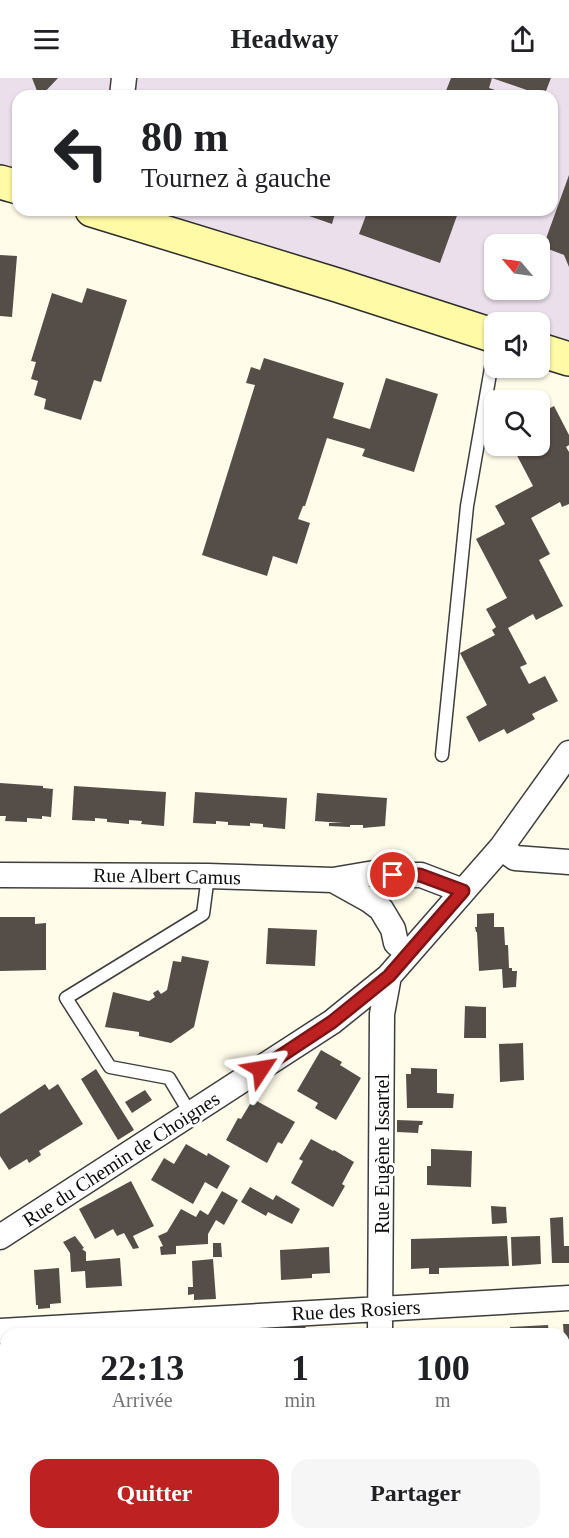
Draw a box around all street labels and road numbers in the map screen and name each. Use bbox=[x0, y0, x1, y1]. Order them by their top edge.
street label: Rue Albert Camus bbox=[93, 864, 241, 888]
street label: Rue Eugène Issartel bbox=[371, 1074, 394, 1234]
street label: Rue du Chemin de Choignes bbox=[19, 1087, 224, 1232]
street label: Rue des Rosiers bbox=[291, 1296, 421, 1324]

